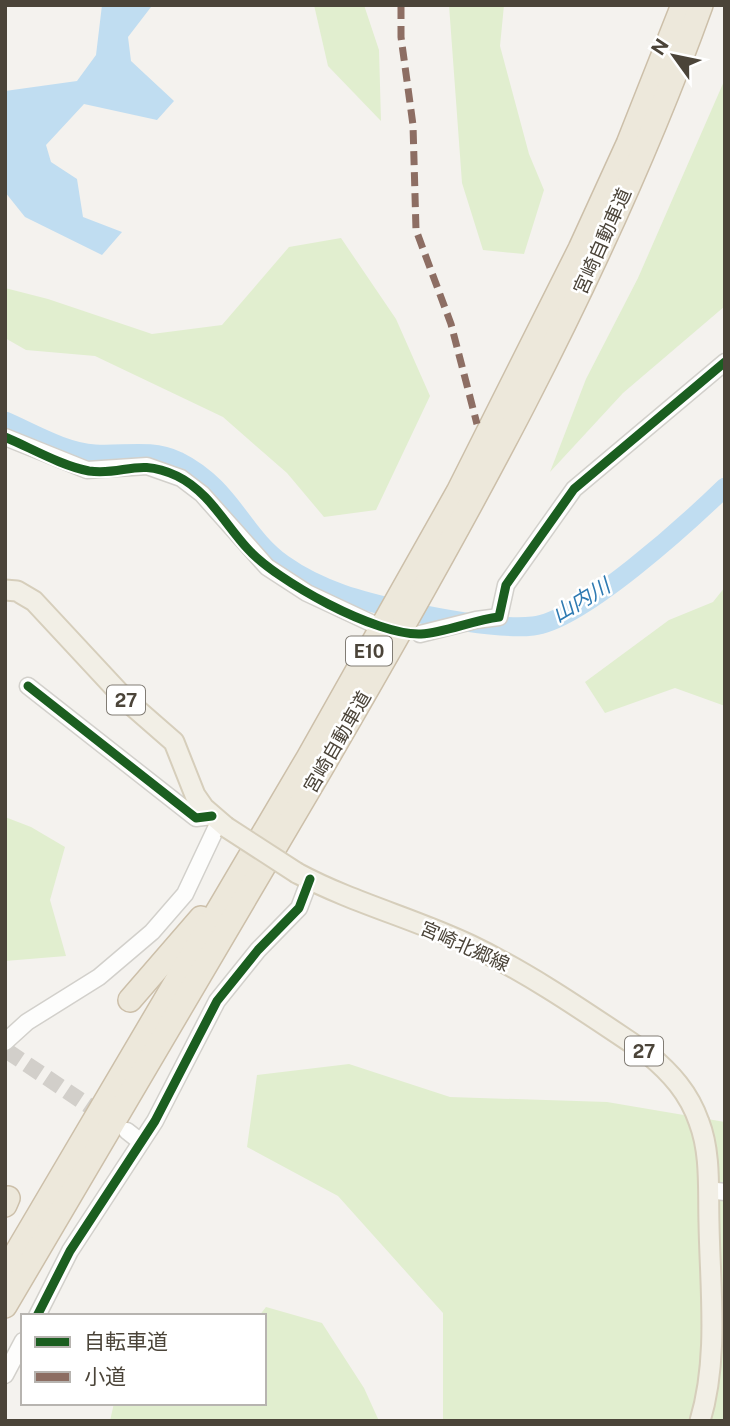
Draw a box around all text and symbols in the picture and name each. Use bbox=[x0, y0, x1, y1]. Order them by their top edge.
north arrow bbox=[639, 21, 709, 91]
text: N bbox=[646, 35, 673, 59]
street label: 宮崎自動車道 bbox=[569, 184, 635, 298]
water label: 山内川 bbox=[548, 572, 616, 627]
road number: E10 bbox=[346, 636, 392, 666]
road number: 27 bbox=[107, 686, 145, 714]
street label: 宮崎自動車道 bbox=[299, 687, 375, 797]
street label: 宮崎北郷線 bbox=[417, 917, 513, 975]
road number: 27 bbox=[625, 1036, 663, 1066]
legend bbox=[21, 1314, 266, 1405]
text: 自転車道 bbox=[84, 1329, 168, 1354]
text: 小道 bbox=[84, 1364, 126, 1389]

